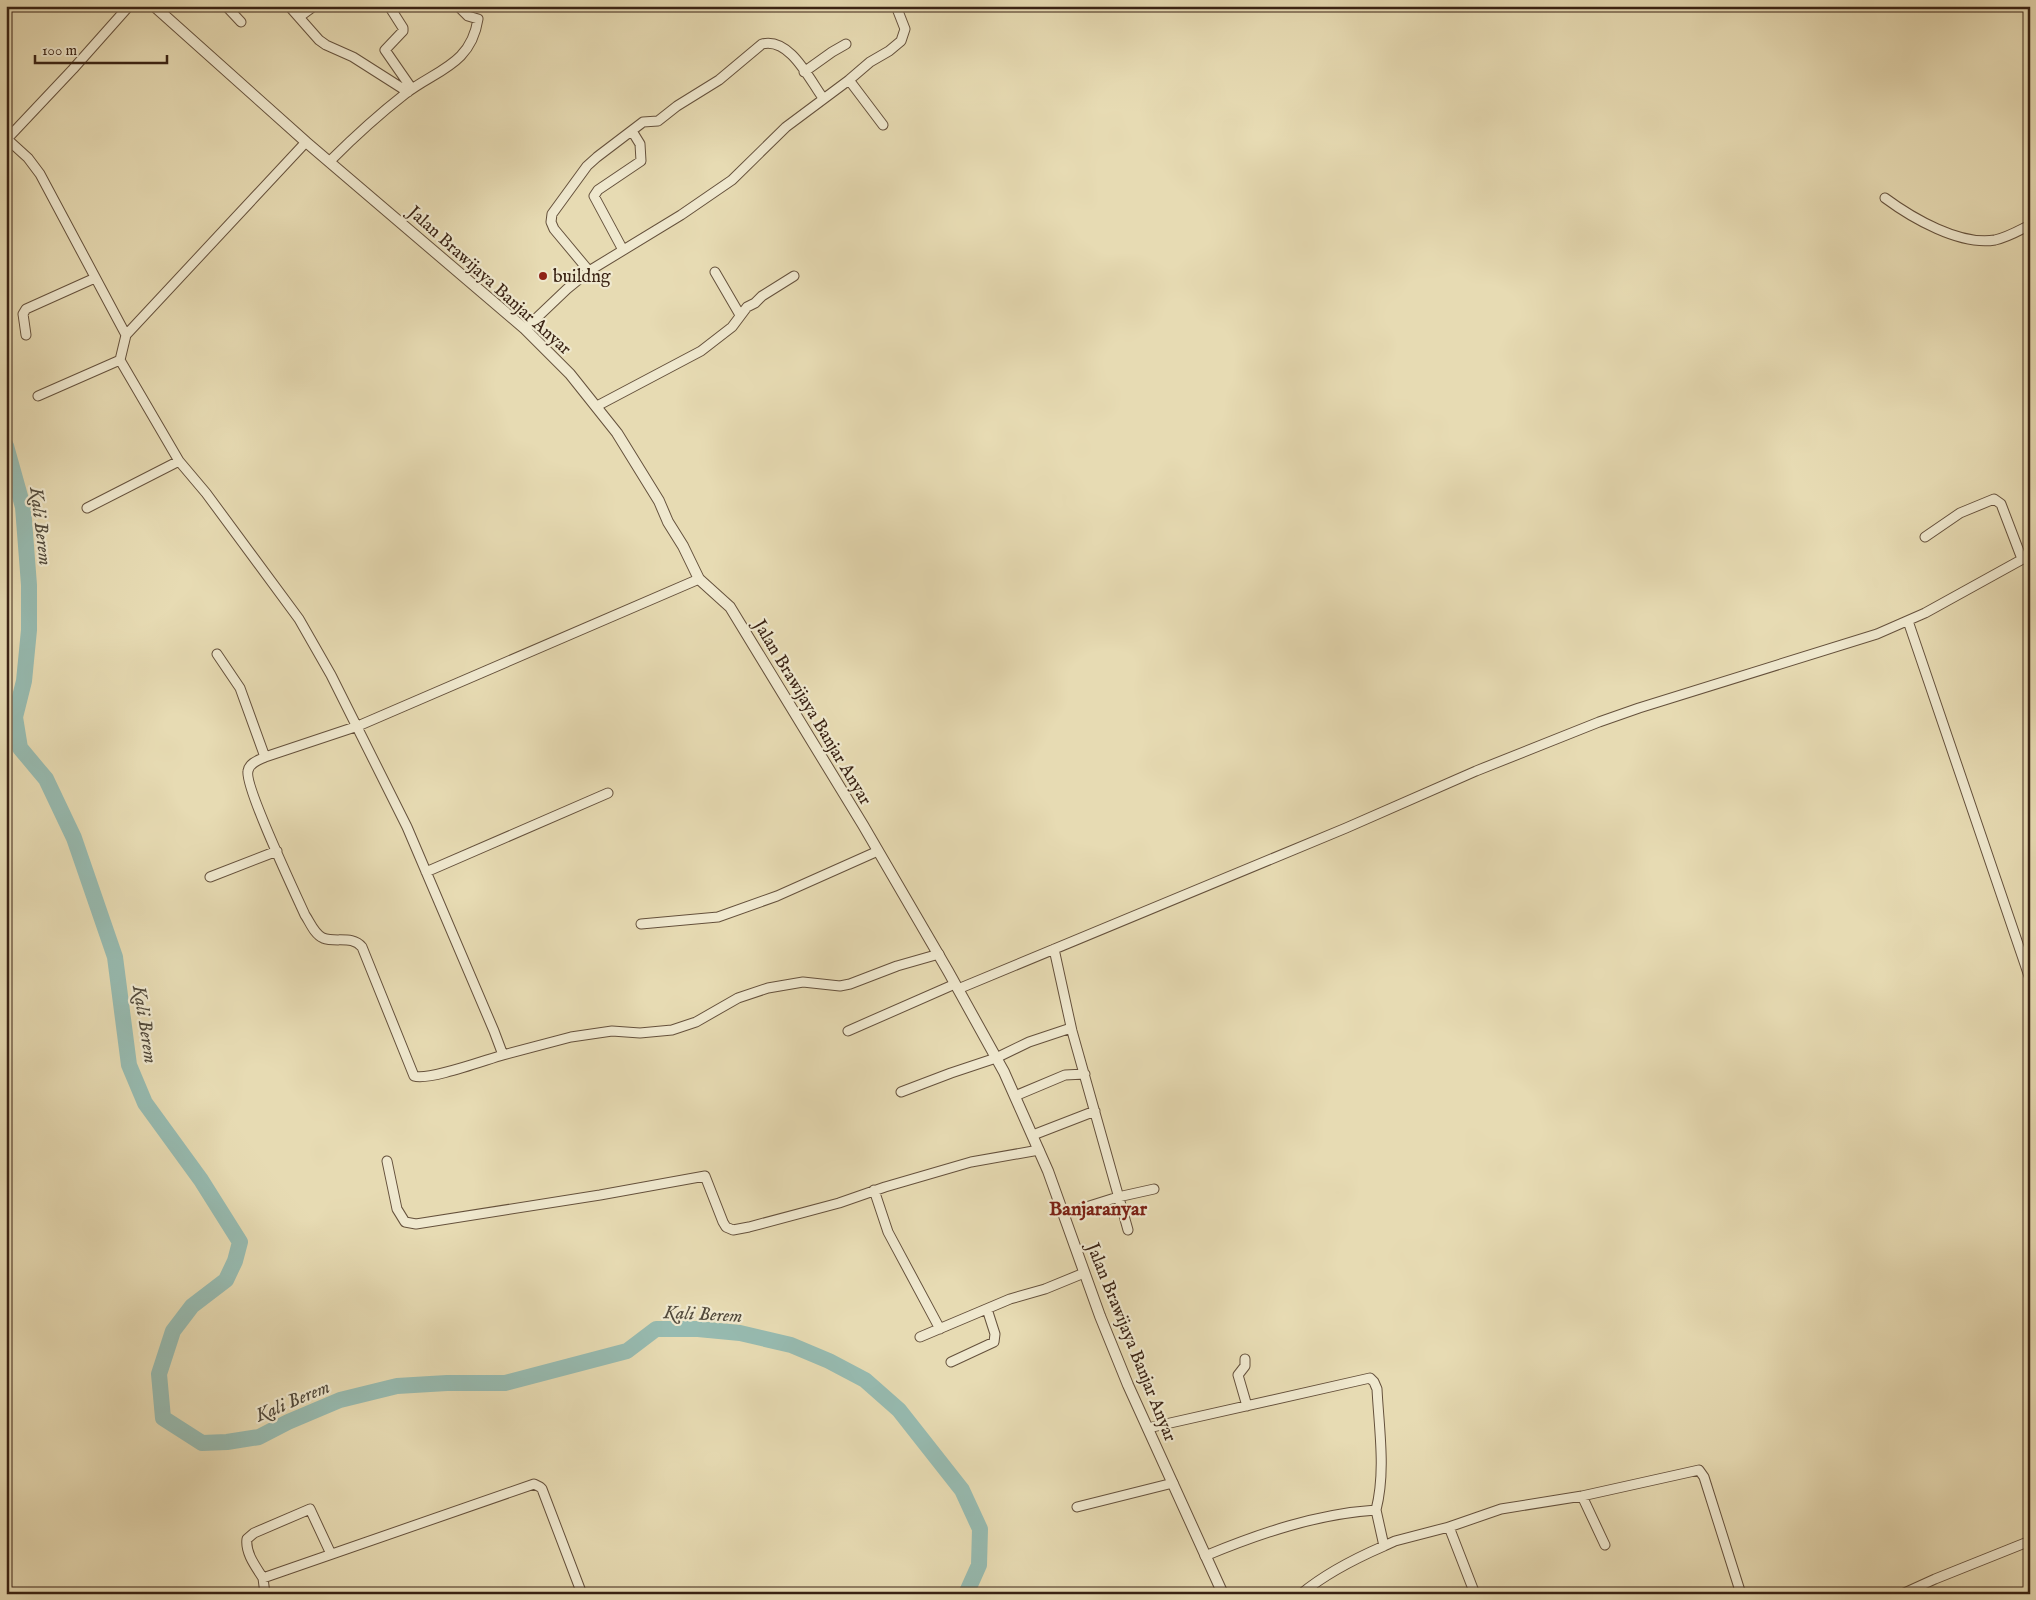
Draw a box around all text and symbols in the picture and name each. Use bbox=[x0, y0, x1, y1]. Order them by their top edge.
scale bar bbox=[35, 32, 168, 64]
text: 100 m bbox=[42, 41, 78, 60]
street label: Jalan Brawijaya Banjar Anyar bbox=[401, 200, 576, 361]
place label: buildng bbox=[553, 266, 611, 289]
marker: buildng bbox=[537, 270, 549, 282]
water label: Kali Berem bbox=[23, 485, 57, 567]
street label: Jalan Brawijaya Banjar Anyar bbox=[746, 614, 876, 810]
water label: Kali Berem bbox=[126, 983, 162, 1065]
district label: Banjaranyar bbox=[1049, 1197, 1148, 1222]
street label: Jalan Brawijaya Banjar Anyar bbox=[1079, 1238, 1181, 1446]
water label: Kali Berem bbox=[662, 1301, 743, 1329]
water label: Kali Berem bbox=[251, 1375, 334, 1429]

